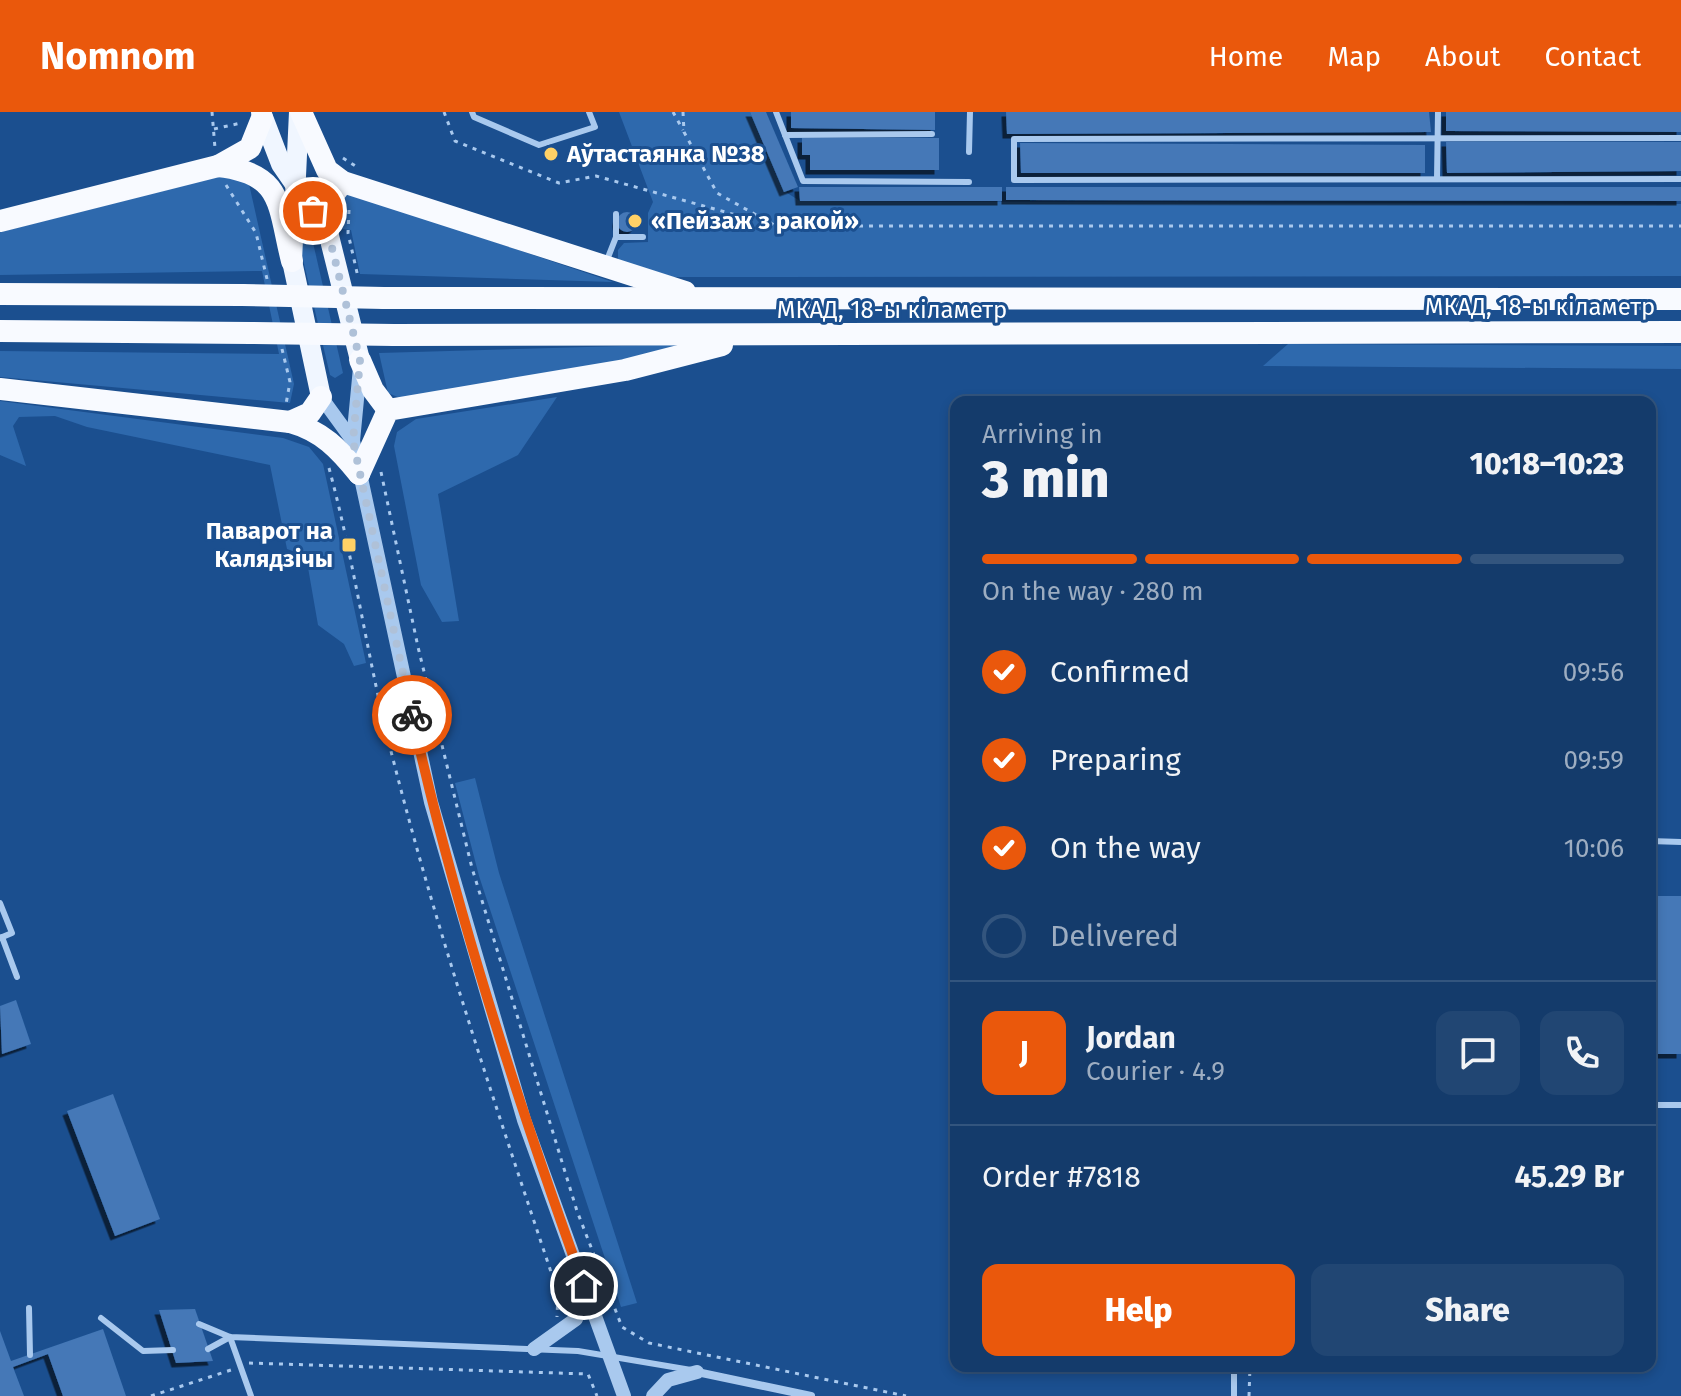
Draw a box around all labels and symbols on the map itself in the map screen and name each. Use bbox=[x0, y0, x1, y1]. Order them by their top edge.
place label: Аўтастаянка №38 bbox=[566, 140, 765, 168]
marker: Аўтастаянка №38 bbox=[542, 145, 560, 163]
pin bbox=[279, 177, 347, 245]
place label: «Пейзаж з ракой» bbox=[651, 207, 859, 235]
marker: «Пейзаж з ракой» bbox=[626, 212, 644, 230]
street label: МКАД, 18-ы кіламетр bbox=[1425, 293, 1655, 321]
street label: МКАД, 18-ы кіламетр bbox=[777, 296, 1007, 324]
place label: Паварот на Калядзічы bbox=[206, 517, 333, 573]
marker: Паварот на Калядзічы bbox=[340, 536, 358, 554]
courier bbox=[372, 675, 452, 755]
pin bbox=[550, 1252, 618, 1320]

